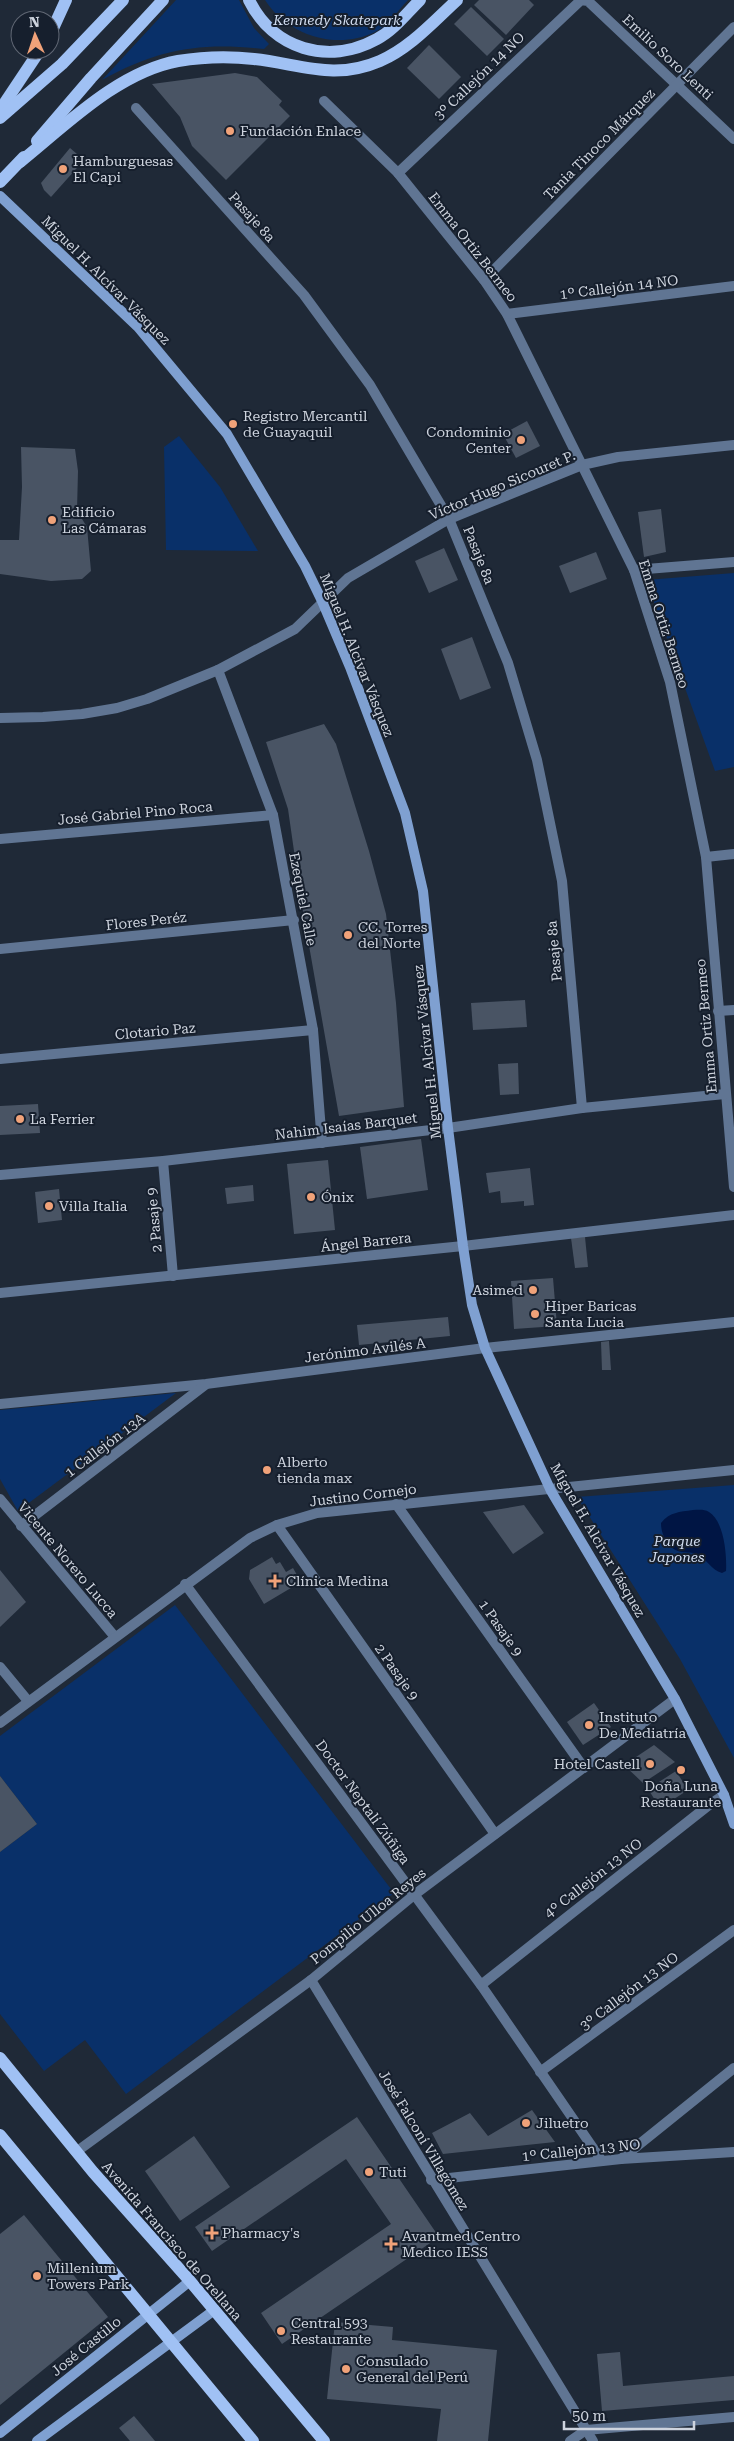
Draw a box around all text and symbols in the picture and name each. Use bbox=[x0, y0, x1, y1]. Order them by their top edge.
north arrow bbox=[10, 10, 60, 60]
street label: Emilio Soro Lenti bbox=[620, 11, 717, 103]
park label: Kennedy Skatepark bbox=[272, 12, 401, 28]
text: N bbox=[29, 14, 40, 30]
street label: 3º Callejón 14 NO bbox=[430, 29, 528, 123]
street label: Tania Tinoco Márquez bbox=[540, 85, 658, 203]
place label: Fundación Enlace bbox=[240, 123, 361, 139]
marker: Fundación Enlace bbox=[224, 125, 236, 137]
place label: Hamburguesas El Capi bbox=[73, 153, 174, 185]
marker: Hamburguesas El Capi bbox=[57, 163, 69, 175]
street label: Pasaje 8a bbox=[226, 189, 279, 245]
street label: Emma Ortiz Bermeo bbox=[425, 189, 521, 305]
street label: Miguel H. Alcívar Vásquez bbox=[38, 212, 174, 348]
street label: 1º Callejón 14 NO bbox=[559, 272, 679, 302]
place label: Registro Mercantil de Guayaquil bbox=[243, 408, 368, 440]
marker: Registro Mercantil de Guayaquil bbox=[227, 418, 239, 430]
place label: Condominio Center bbox=[426, 424, 511, 456]
marker: Condominio Center bbox=[515, 434, 527, 446]
street label: Víctor Hugo Sicouret P. bbox=[427, 447, 577, 523]
place label: Edificio Las Cámaras bbox=[62, 504, 147, 536]
marker: Edificio Las Cámaras bbox=[46, 514, 58, 526]
street label: Pasaje 8a bbox=[460, 524, 498, 587]
street label: Emma Ortiz Bermeo bbox=[636, 558, 692, 690]
street label: Miguel H. Alcívar Vásquez bbox=[317, 571, 397, 739]
street label: José Gabriel Pino Roca bbox=[57, 798, 214, 828]
street label: Ezequiel Calle bbox=[286, 851, 320, 947]
street label: Flores Peréz bbox=[105, 909, 188, 933]
place label: CC. Torres del Norte bbox=[358, 919, 428, 951]
street label: Pasaje 8a bbox=[543, 919, 565, 982]
marker: CC. Torres del Norte bbox=[342, 929, 354, 941]
street label: Emma Ortiz Bermeo bbox=[692, 958, 720, 1094]
street label: Miguel H. Alcívar Vásquez bbox=[410, 964, 444, 1140]
street label: Clotario Paz bbox=[114, 1019, 196, 1042]
street label: Nahim Isaías Barquet bbox=[274, 1109, 418, 1143]
place label: La Ferrier bbox=[30, 1111, 95, 1127]
marker: La Ferrier bbox=[14, 1113, 26, 1125]
street label: 2 Pasaje 9 bbox=[143, 1187, 165, 1253]
place label: Ónix bbox=[321, 1189, 354, 1205]
marker: Ónix bbox=[305, 1191, 317, 1203]
place label: Villa Italia bbox=[59, 1198, 128, 1214]
marker: Villa Italia bbox=[43, 1200, 55, 1212]
street label: Ángel Barrera bbox=[320, 1229, 412, 1255]
place label: Asimed bbox=[472, 1282, 523, 1298]
marker: Asimed bbox=[527, 1284, 539, 1296]
place label: Hiper Baricas Santa Lucia bbox=[545, 1298, 637, 1330]
marker: Hiper Baricas Santa Lucia bbox=[529, 1308, 541, 1320]
street label: Jerónimo Avilés A bbox=[304, 1335, 427, 1365]
street label: 1 Callejón 13A bbox=[62, 1410, 148, 1480]
place label: Alberto tienda max bbox=[277, 1454, 352, 1486]
street label: Miguel H. Alcívar Vásquez bbox=[547, 1460, 649, 1620]
marker: Alberto tienda max bbox=[261, 1464, 273, 1476]
street label: Justino Cornejo bbox=[308, 1480, 418, 1510]
street label: Vicente Norero Lucca bbox=[15, 1499, 121, 1622]
park label: Parque Japones bbox=[648, 1533, 705, 1565]
place label: Clínica Medina bbox=[286, 1573, 389, 1589]
marker: Clínica Medina bbox=[268, 1574, 282, 1588]
street label: 1 Pasaje 9 bbox=[476, 1597, 526, 1659]
street label: 2 Pasaje 9 bbox=[372, 1641, 422, 1703]
place label: Instituto De Mediatría bbox=[599, 1709, 686, 1741]
marker: Instituto De Mediatría bbox=[583, 1719, 595, 1731]
street label: Doctor Neptalí Zúñiga bbox=[313, 1737, 414, 1868]
place label: Hotel Castell bbox=[554, 1756, 641, 1772]
marker: Hotel Castell bbox=[644, 1758, 656, 1770]
marker: Doña Luna Restaurante bbox=[675, 1764, 687, 1776]
place label: Doña Luna Restaurante bbox=[641, 1778, 721, 1810]
street label: 4º Callejón 13 NO bbox=[541, 1835, 645, 1921]
street label: Pompilio Ulloa Reyes bbox=[307, 1864, 429, 1967]
street label: 3º Callejón 13 NO bbox=[576, 1949, 682, 2033]
street label: José Falconí Villagómez bbox=[376, 2067, 472, 2213]
place label: Jiluetro bbox=[536, 2115, 589, 2131]
marker: Jiluetro bbox=[520, 2117, 532, 2129]
street label: 1º Callejón 13 NO bbox=[521, 2136, 641, 2164]
street label: Avenida Francisco de Orellana bbox=[99, 2158, 246, 2324]
place label: Tuti bbox=[379, 2164, 407, 2180]
marker: Tuti bbox=[363, 2166, 375, 2178]
place label: Pharmacy's bbox=[222, 2225, 300, 2241]
marker: Pharmacy's bbox=[206, 2227, 218, 2239]
place label: Avantmed Centro Medico IESS bbox=[402, 2228, 520, 2260]
marker: Avantmed Centro Medico IESS bbox=[384, 2237, 398, 2251]
place label: Millenium Towers Park bbox=[47, 2260, 130, 2292]
marker: Millenium Towers Park bbox=[31, 2270, 43, 2282]
street label: José Castillo bbox=[48, 2313, 124, 2379]
place label: Central 593 Restaurante bbox=[291, 2315, 372, 2347]
marker: Central 593 Restaurante bbox=[275, 2325, 287, 2337]
place label: Consulado General del Perú bbox=[356, 2353, 468, 2385]
marker: Consulado General del Perú bbox=[340, 2363, 352, 2375]
scale bar bbox=[564, 2398, 694, 2430]
text: 50 m bbox=[572, 2407, 607, 2425]

